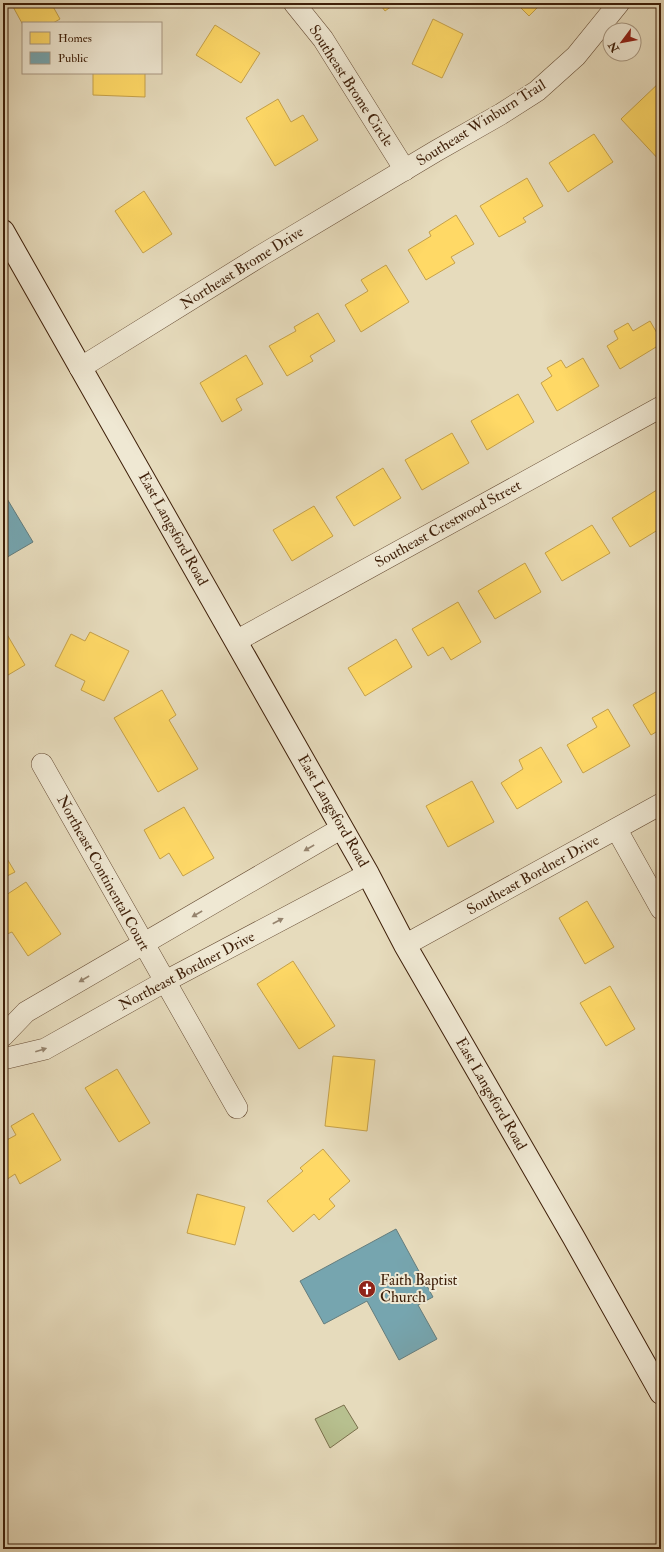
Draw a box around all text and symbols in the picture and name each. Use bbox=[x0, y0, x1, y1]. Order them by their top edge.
street label: Southeast Brome Circle bbox=[304, 21, 398, 151]
legend bbox=[22, 22, 162, 74]
north arrow bbox=[602, 22, 642, 62]
text: Homes bbox=[58, 31, 92, 46]
text: N bbox=[605, 38, 623, 56]
text: Public bbox=[58, 51, 88, 66]
street label: Southeast Winburn Trail bbox=[413, 75, 549, 171]
street label: Northeast Brome Drive bbox=[177, 222, 307, 314]
street label: East Langsford Road bbox=[134, 469, 212, 590]
street label: Southeast Crestwood Street bbox=[371, 476, 525, 572]
street label: East Langsford Road bbox=[293, 751, 373, 871]
street label: Northeast Continental Court bbox=[52, 792, 154, 954]
street label: Southeast Bordner Drive bbox=[463, 831, 603, 919]
one-way arrow bbox=[303, 845, 315, 852]
one-way arrow bbox=[192, 910, 202, 918]
one-way arrow bbox=[272, 918, 284, 925]
street label: Northeast Bordner Drive bbox=[116, 927, 258, 1015]
one-way arrow bbox=[78, 976, 90, 983]
street label: East Langsford Road bbox=[451, 1034, 531, 1154]
one-way arrow bbox=[35, 1047, 47, 1053]
place label: Faith Baptist Church bbox=[380, 1271, 458, 1307]
church icon: Faith Baptist Church bbox=[357, 1279, 377, 1299]

